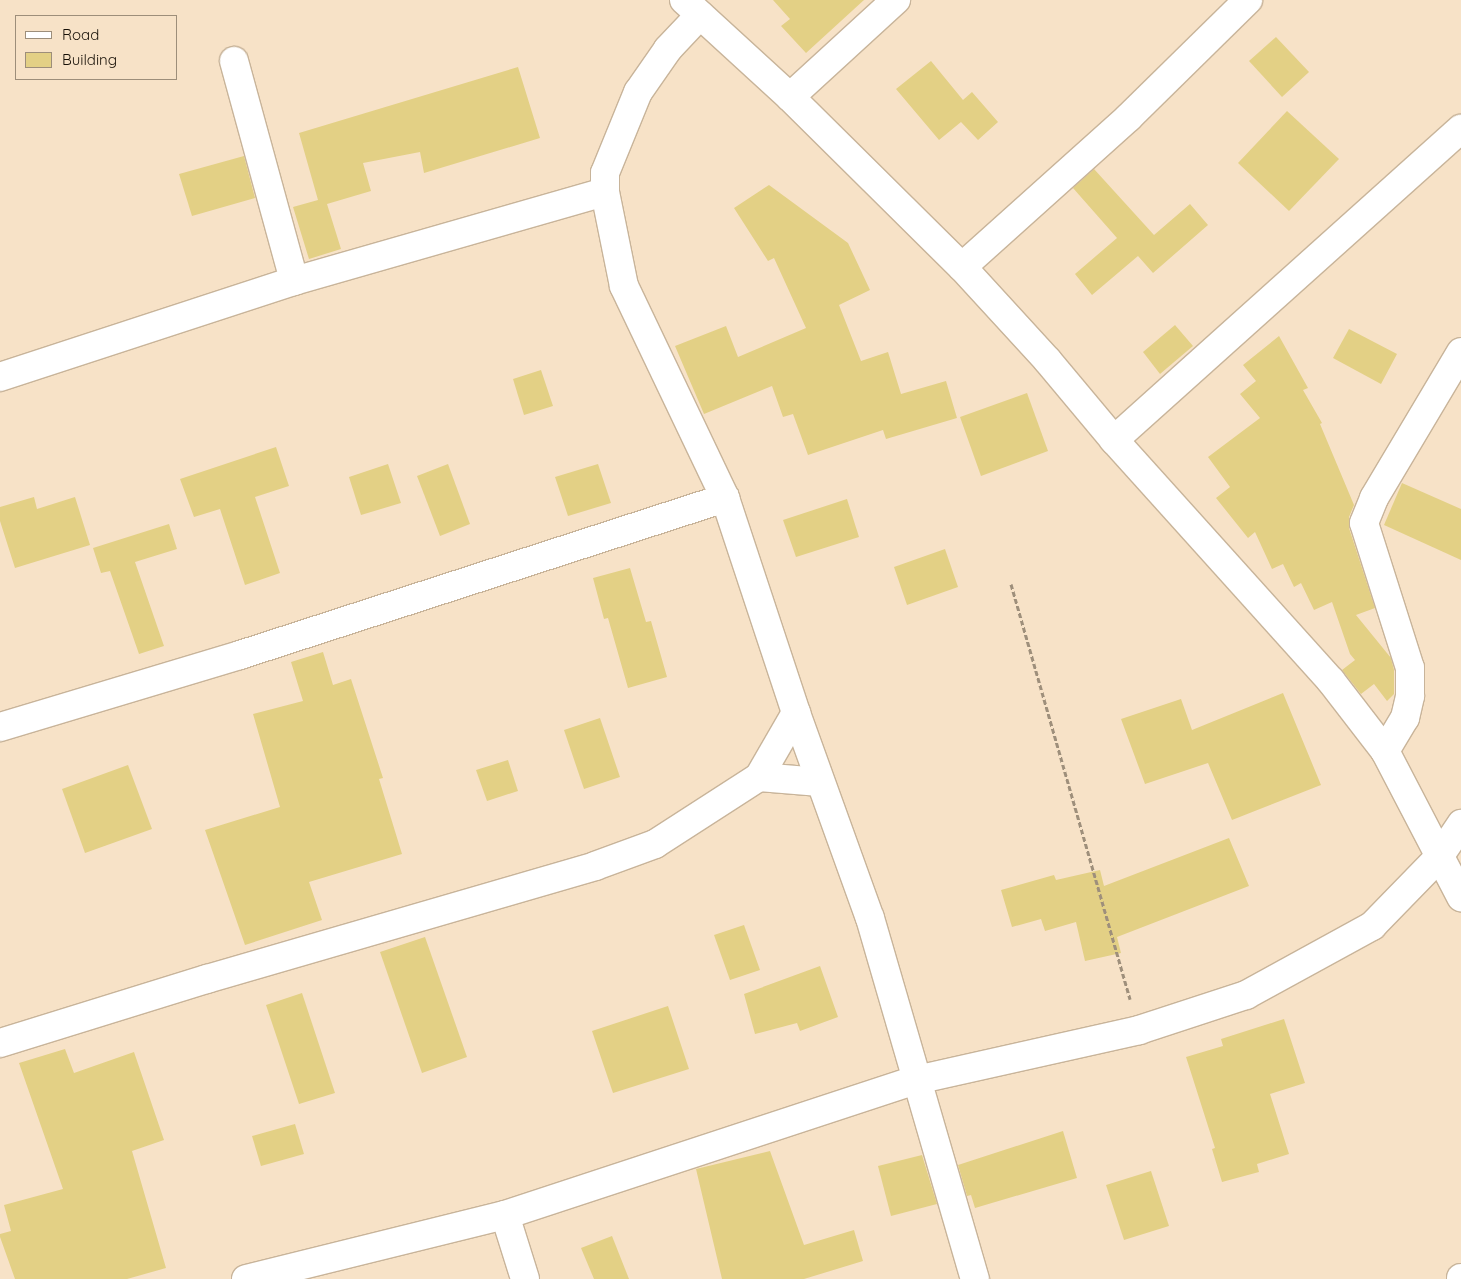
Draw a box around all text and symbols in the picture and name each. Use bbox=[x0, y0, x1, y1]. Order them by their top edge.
legend bbox=[15, 15, 178, 80]
text: Road bbox=[62, 25, 99, 44]
text: Building bbox=[62, 50, 117, 69]

